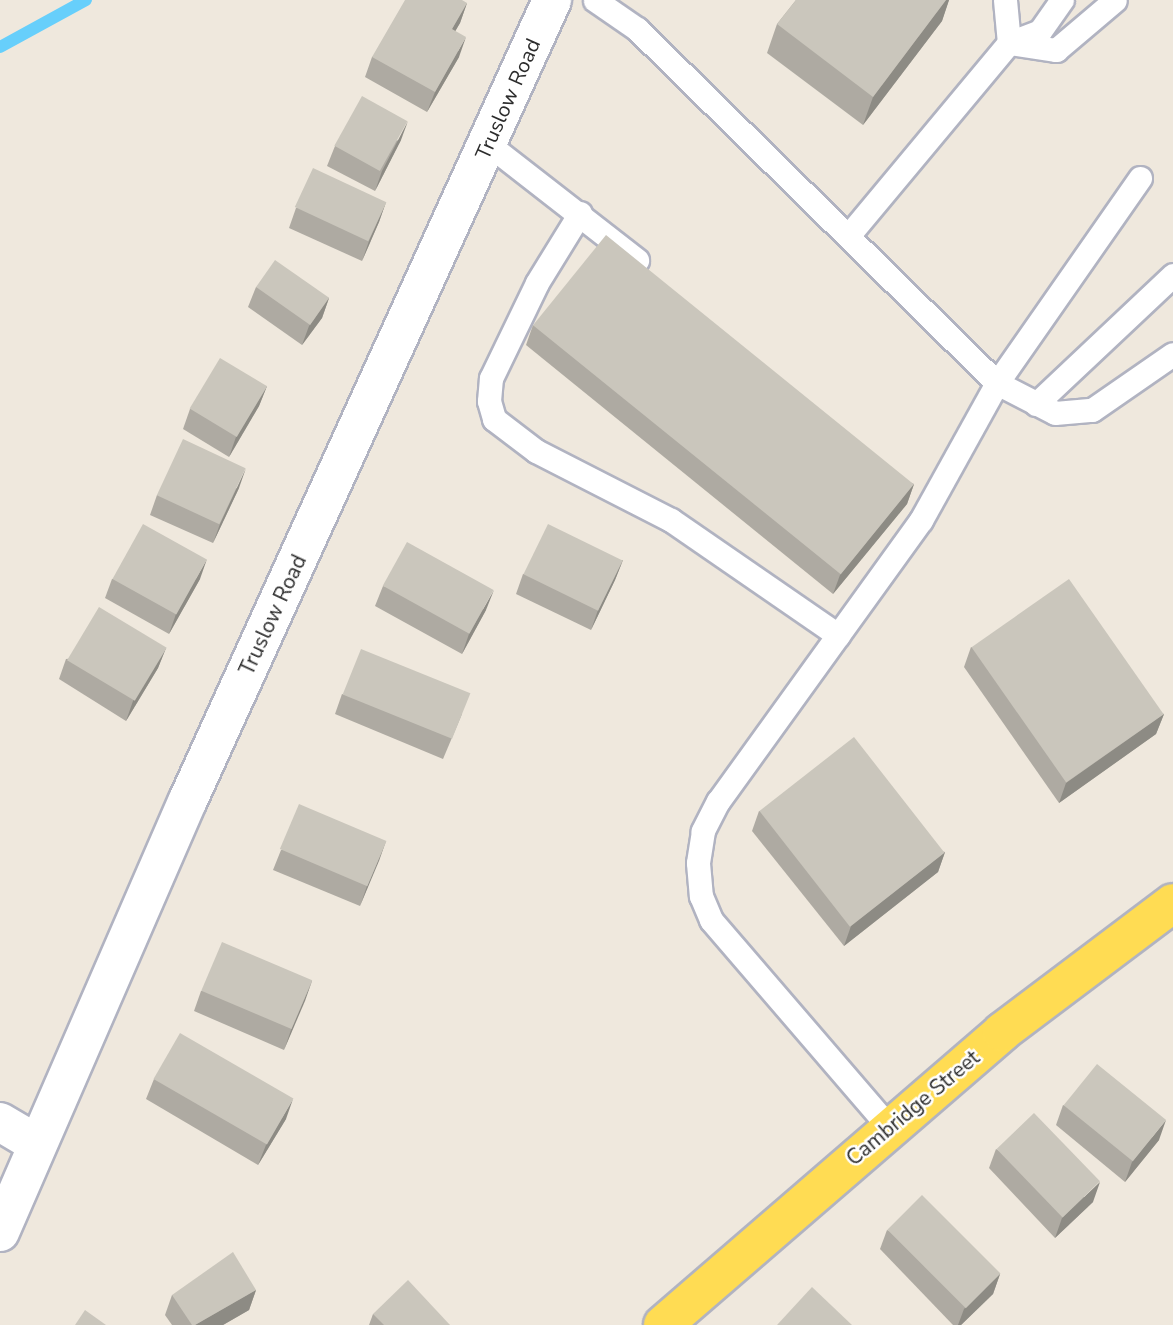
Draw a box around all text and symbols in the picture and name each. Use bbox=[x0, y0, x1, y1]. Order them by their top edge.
street label: Truslow Road bbox=[470, 35, 546, 163]
street label: Truslow Road bbox=[234, 551, 312, 679]
street label: Cambridge Street bbox=[841, 1045, 985, 1171]

